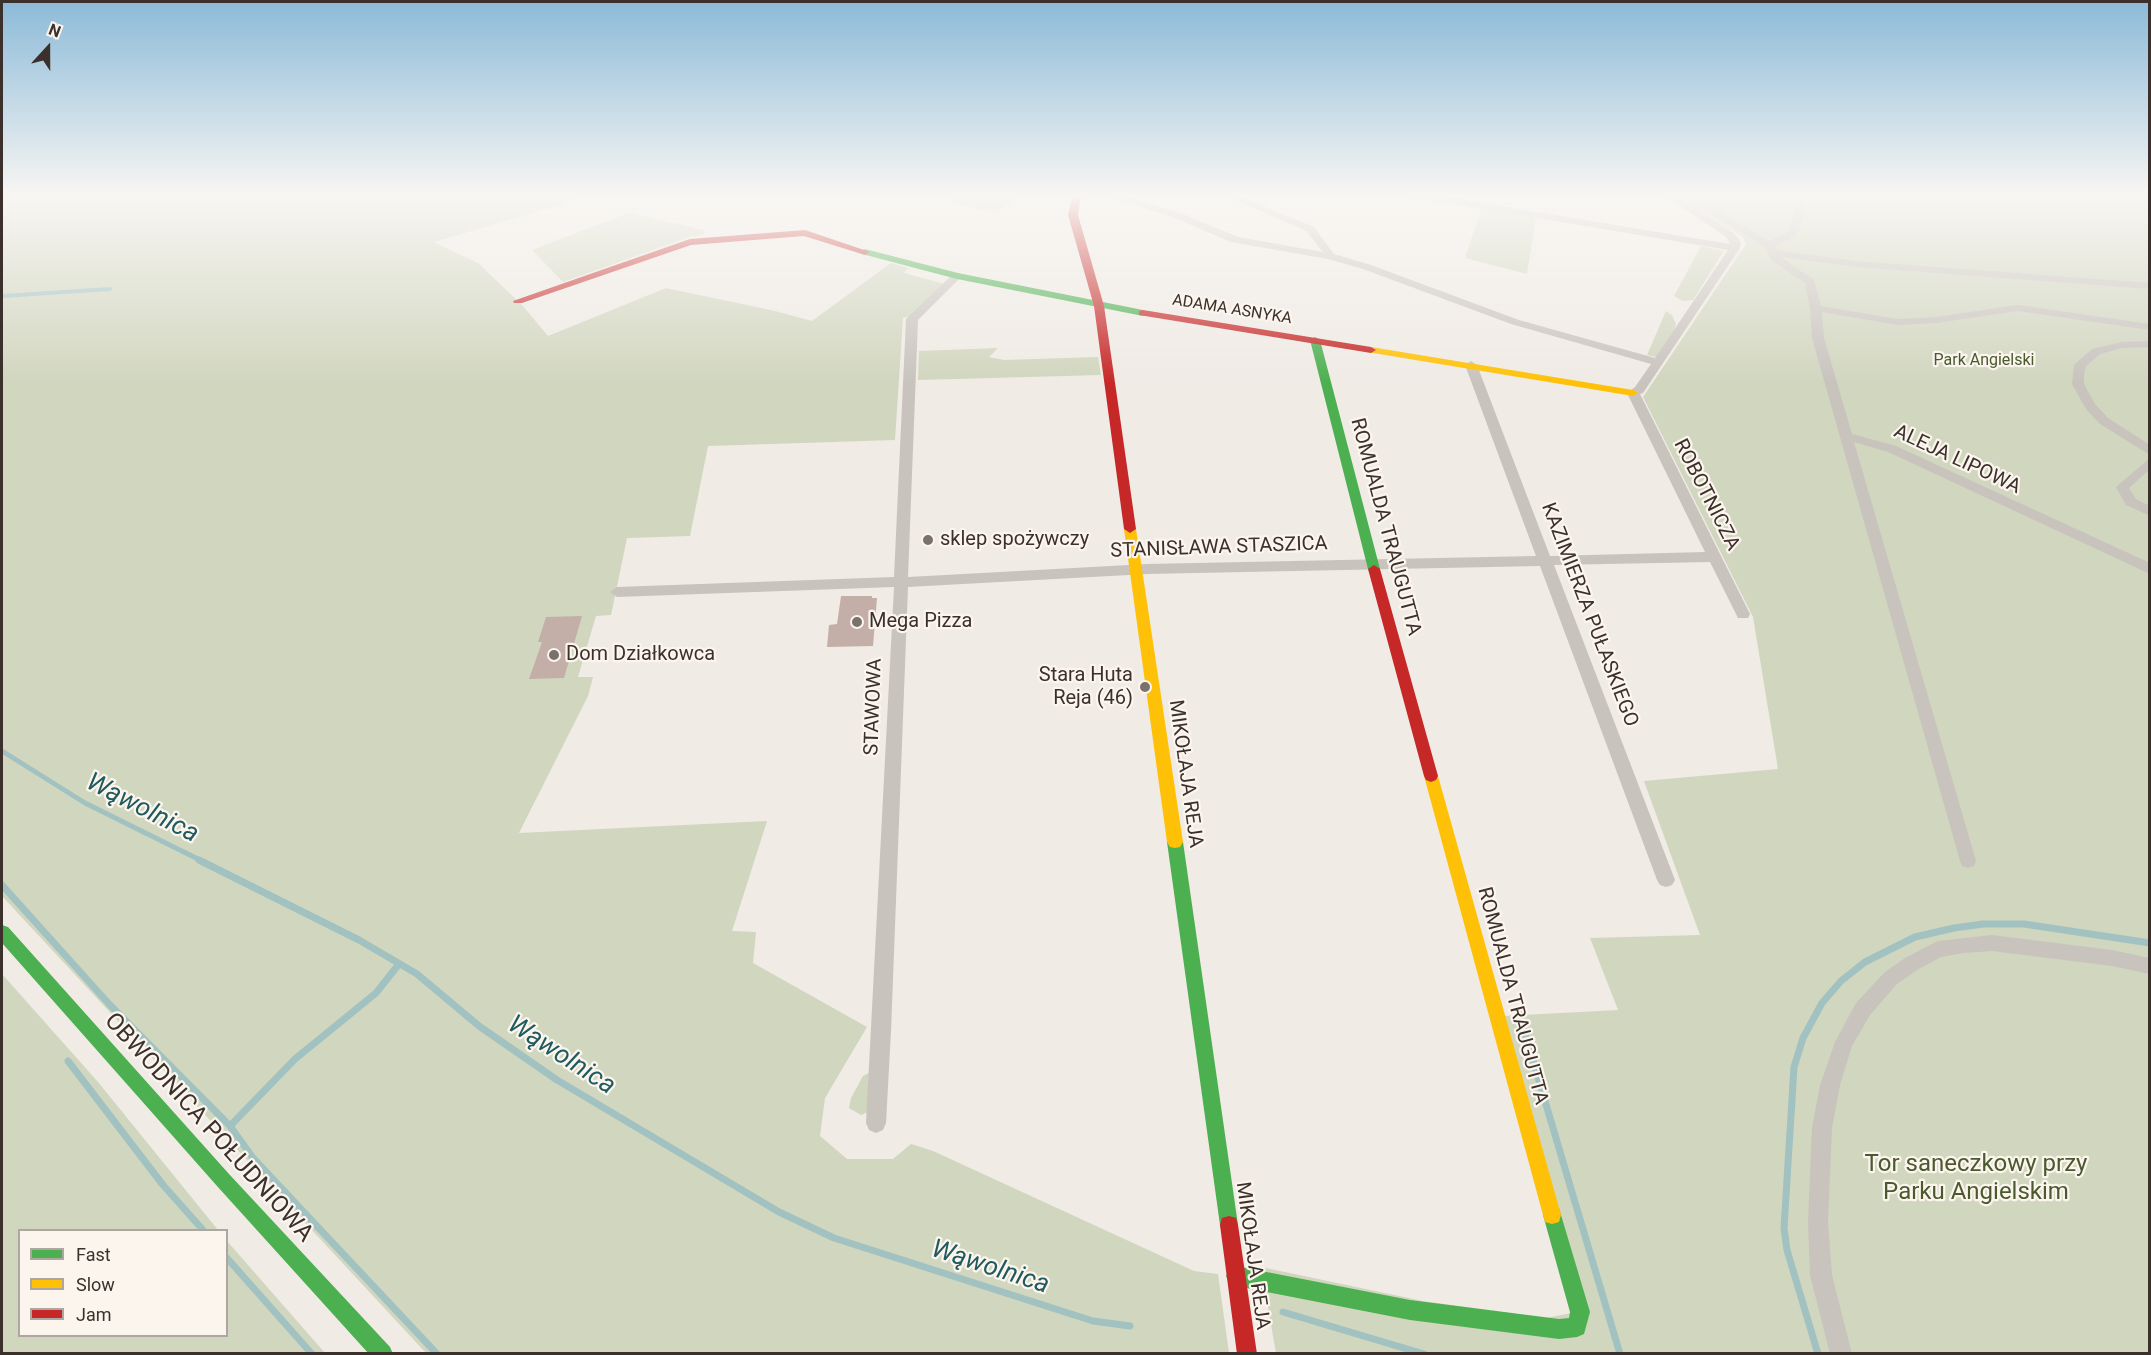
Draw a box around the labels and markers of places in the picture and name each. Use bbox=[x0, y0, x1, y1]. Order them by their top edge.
place label: sklep spożywczy bbox=[940, 528, 1089, 552]
marker: sklep spożywczy bbox=[921, 533, 935, 547]
place label: Mega Pizza bbox=[869, 610, 972, 634]
marker: Mega Pizza bbox=[850, 615, 864, 629]
place label: Dom Działkowca bbox=[566, 643, 715, 667]
marker: Dom Działkowca bbox=[547, 648, 561, 662]
place label: Stara Huta Reja (46) bbox=[1039, 664, 1133, 711]
marker: Stara Huta Reja (46) bbox=[1138, 680, 1152, 694]

